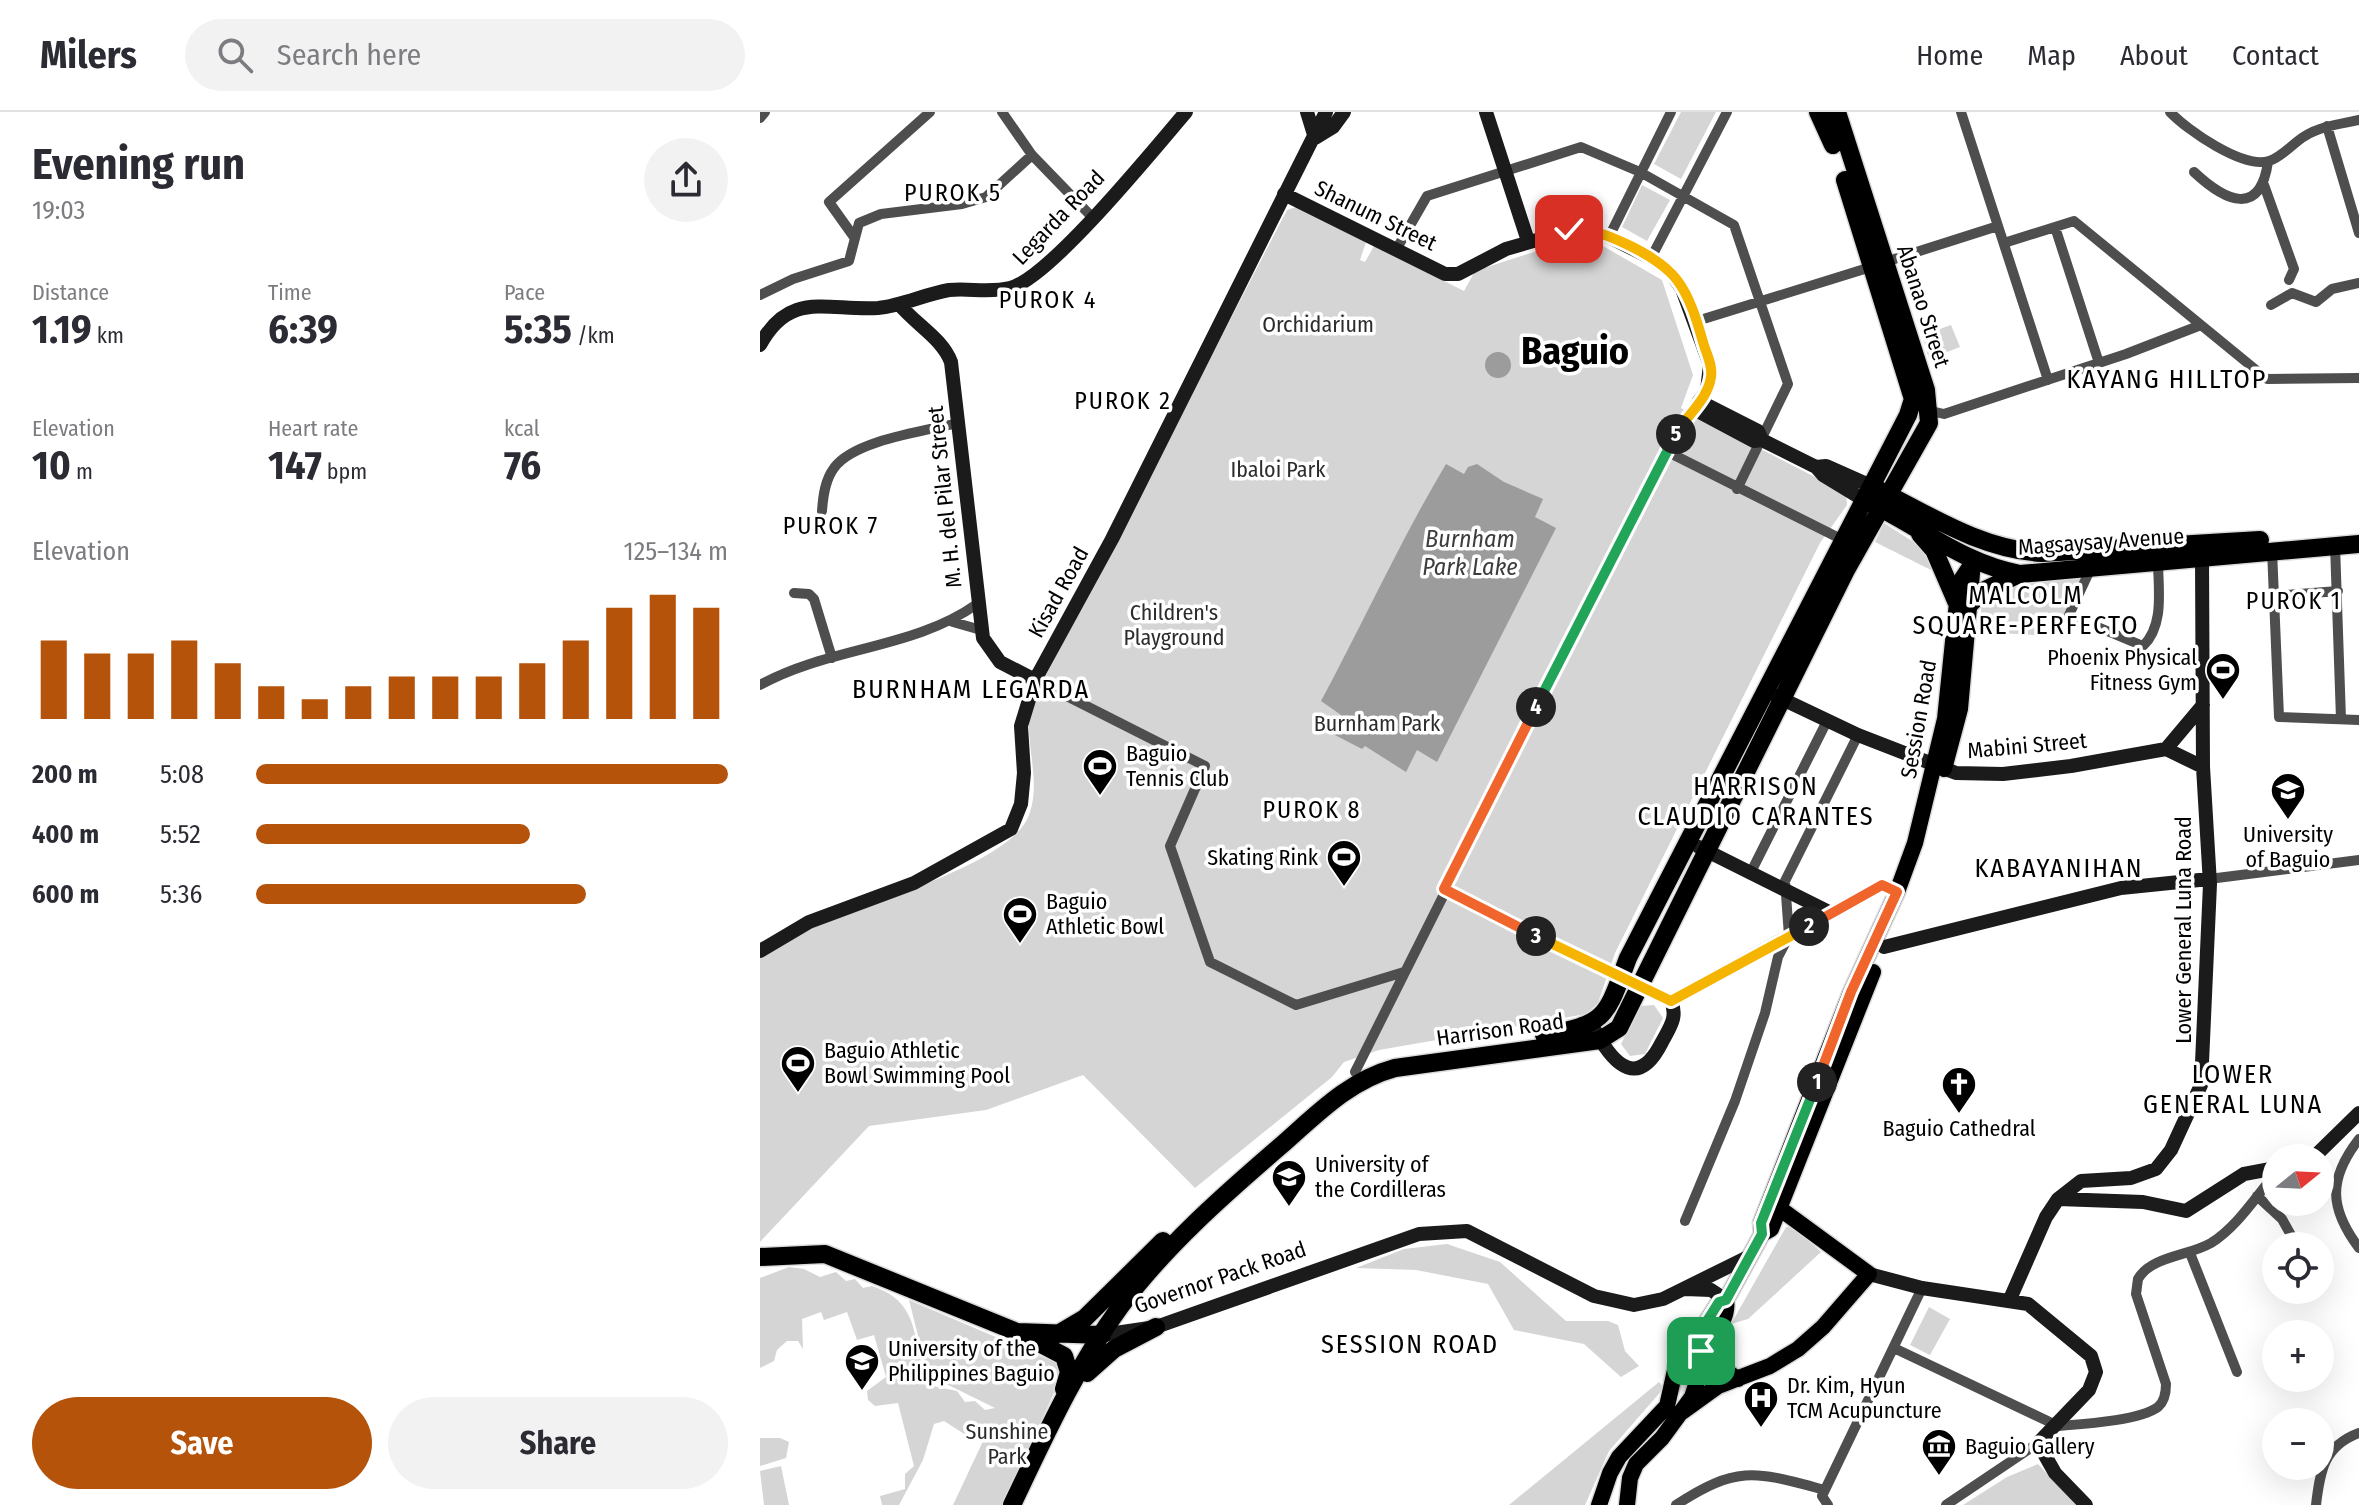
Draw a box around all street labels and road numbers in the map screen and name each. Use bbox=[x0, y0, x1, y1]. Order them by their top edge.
street label: Legarda Road bbox=[1007, 164, 1110, 270]
street label: Shanum Street bbox=[1310, 174, 1442, 257]
street label: Abanao Street bbox=[1891, 242, 1956, 372]
street label: M. H. del Pilar Street bbox=[921, 404, 967, 589]
street label: Magsaysay Avenue bbox=[2017, 522, 2185, 561]
street label: Kisad Road bbox=[1022, 542, 1094, 642]
street label: Session Road bbox=[1895, 658, 1942, 780]
street label: Mabini Street bbox=[1966, 727, 2089, 764]
street label: Lower General Luna Road bbox=[2170, 816, 2197, 1044]
street label: Harrison Road bbox=[1435, 1007, 1566, 1052]
street label: Governor Pack Road bbox=[1131, 1235, 1310, 1320]

